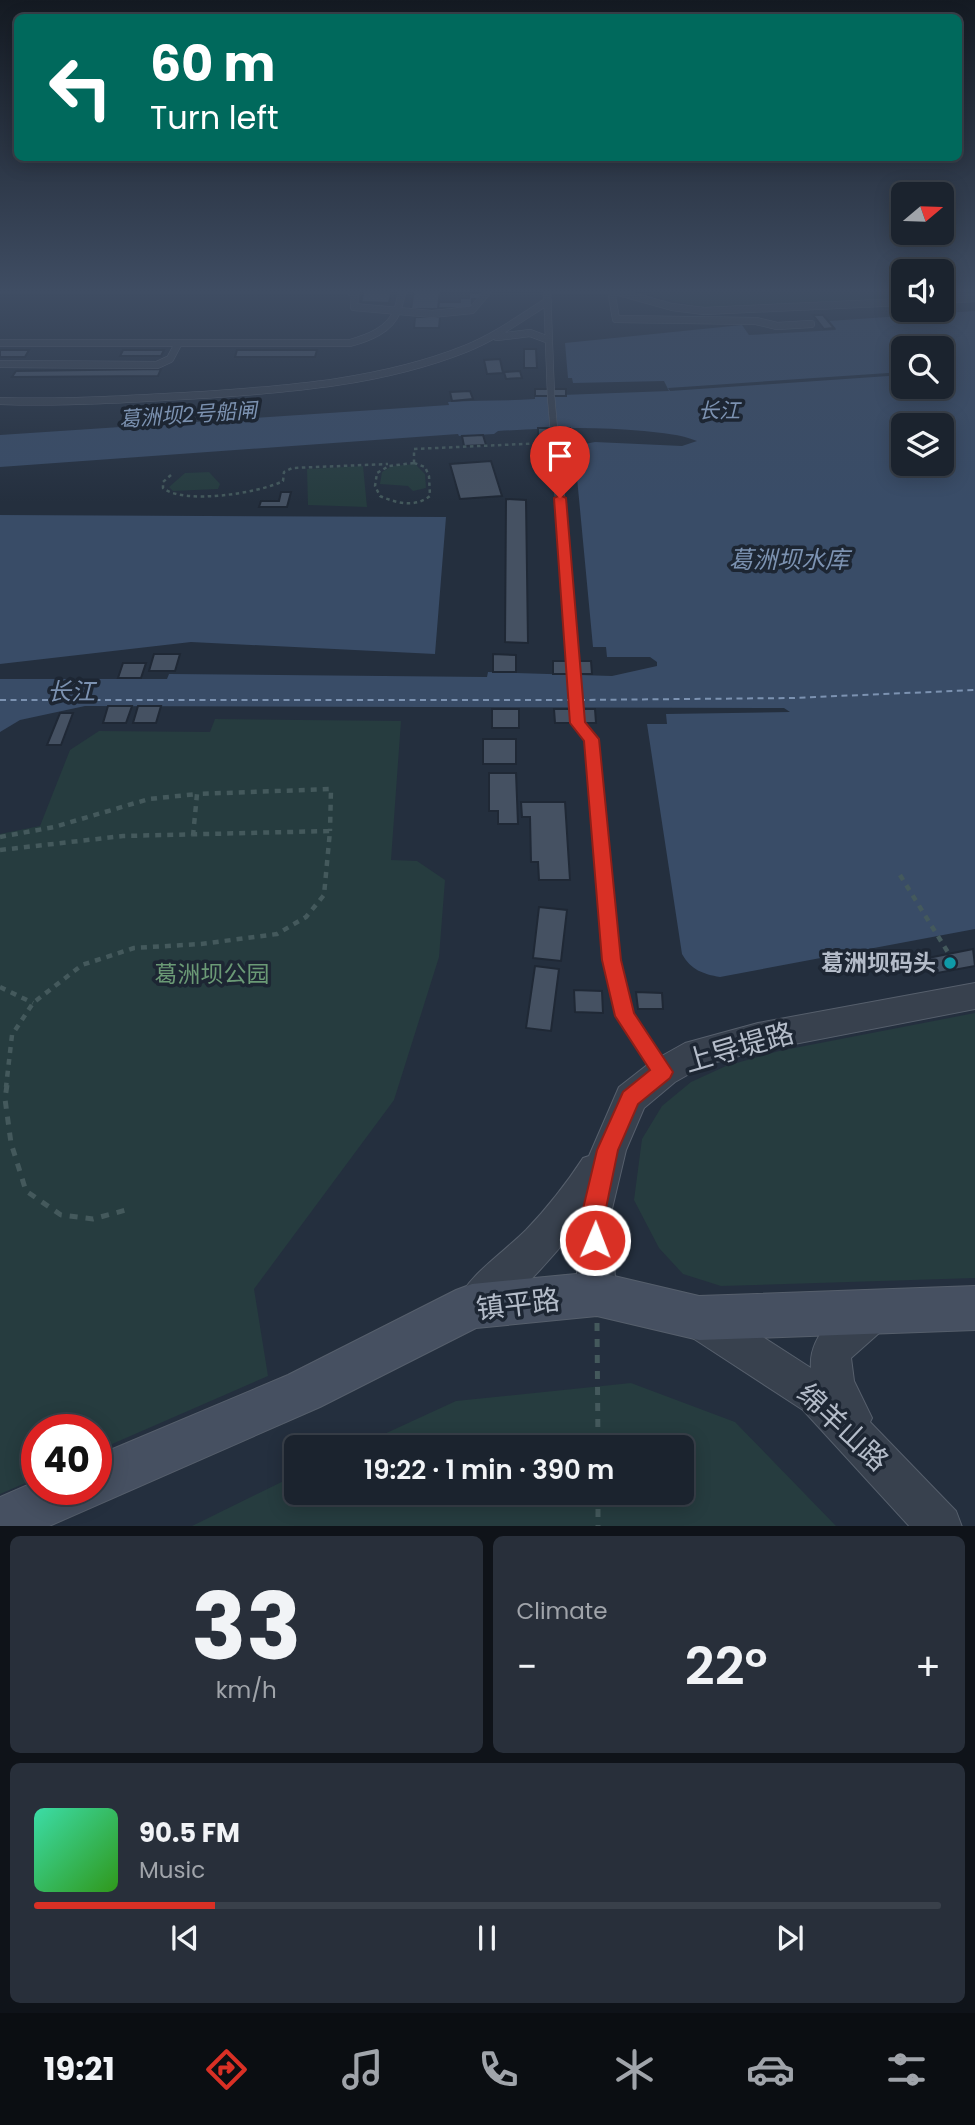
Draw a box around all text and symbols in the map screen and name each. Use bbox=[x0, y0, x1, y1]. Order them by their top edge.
text: 60 m bbox=[150, 30, 275, 98]
icon: left bbox=[35, 42, 126, 133]
text: Turn left bbox=[150, 95, 279, 140]
north arrow bbox=[891, 182, 954, 245]
map controls bbox=[891, 182, 954, 476]
button: sound bbox=[891, 259, 954, 322]
button: search bbox=[891, 336, 954, 399]
water label: 葛洲坝2号船闸 bbox=[118, 395, 261, 434]
water label: 长江 bbox=[698, 396, 742, 425]
button: layers bbox=[891, 413, 954, 476]
pin bbox=[530, 426, 590, 498]
icon: arrive bbox=[541, 437, 579, 475]
water label: 葛洲坝水库 bbox=[729, 543, 853, 576]
water label: 长江 bbox=[47, 675, 98, 708]
place label: 葛洲坝码头 bbox=[821, 947, 936, 979]
marker: 葛洲坝码头 bbox=[942, 955, 958, 971]
park label: 葛洲坝公园 bbox=[155, 958, 270, 990]
street label: 上导堤路 bbox=[680, 1013, 798, 1082]
position arrow bbox=[558, 1203, 632, 1277]
street label: 镇平路 bbox=[474, 1280, 562, 1329]
street label: 绵羊山路 bbox=[788, 1375, 897, 1480]
speed limit sign: 40 bbox=[21, 1414, 112, 1505]
text: 19:22 · 1 min · 390 m bbox=[364, 1452, 614, 1488]
text: 33 bbox=[191, 1563, 301, 1691]
text: Climate bbox=[517, 1595, 607, 1627]
text: 22° bbox=[685, 1630, 768, 1703]
text: − bbox=[517, 1640, 537, 1693]
text: + bbox=[915, 1640, 941, 1693]
text: km/h bbox=[216, 1674, 277, 1706]
text: 90.5 FM bbox=[139, 1815, 240, 1851]
text: Music bbox=[139, 1854, 205, 1886]
icon: previous bbox=[166, 1919, 204, 1957]
icon: pause bbox=[468, 1919, 506, 1957]
icon: next bbox=[771, 1919, 809, 1957]
icon: directions bbox=[202, 2045, 251, 2094]
icon: music bbox=[338, 2045, 387, 2094]
icon: phone bbox=[474, 2045, 523, 2094]
icon: climate bbox=[610, 2045, 659, 2094]
icon: car bbox=[746, 2045, 795, 2094]
icon: filters bbox=[882, 2045, 931, 2094]
text: 19:21 bbox=[44, 2046, 115, 2091]

